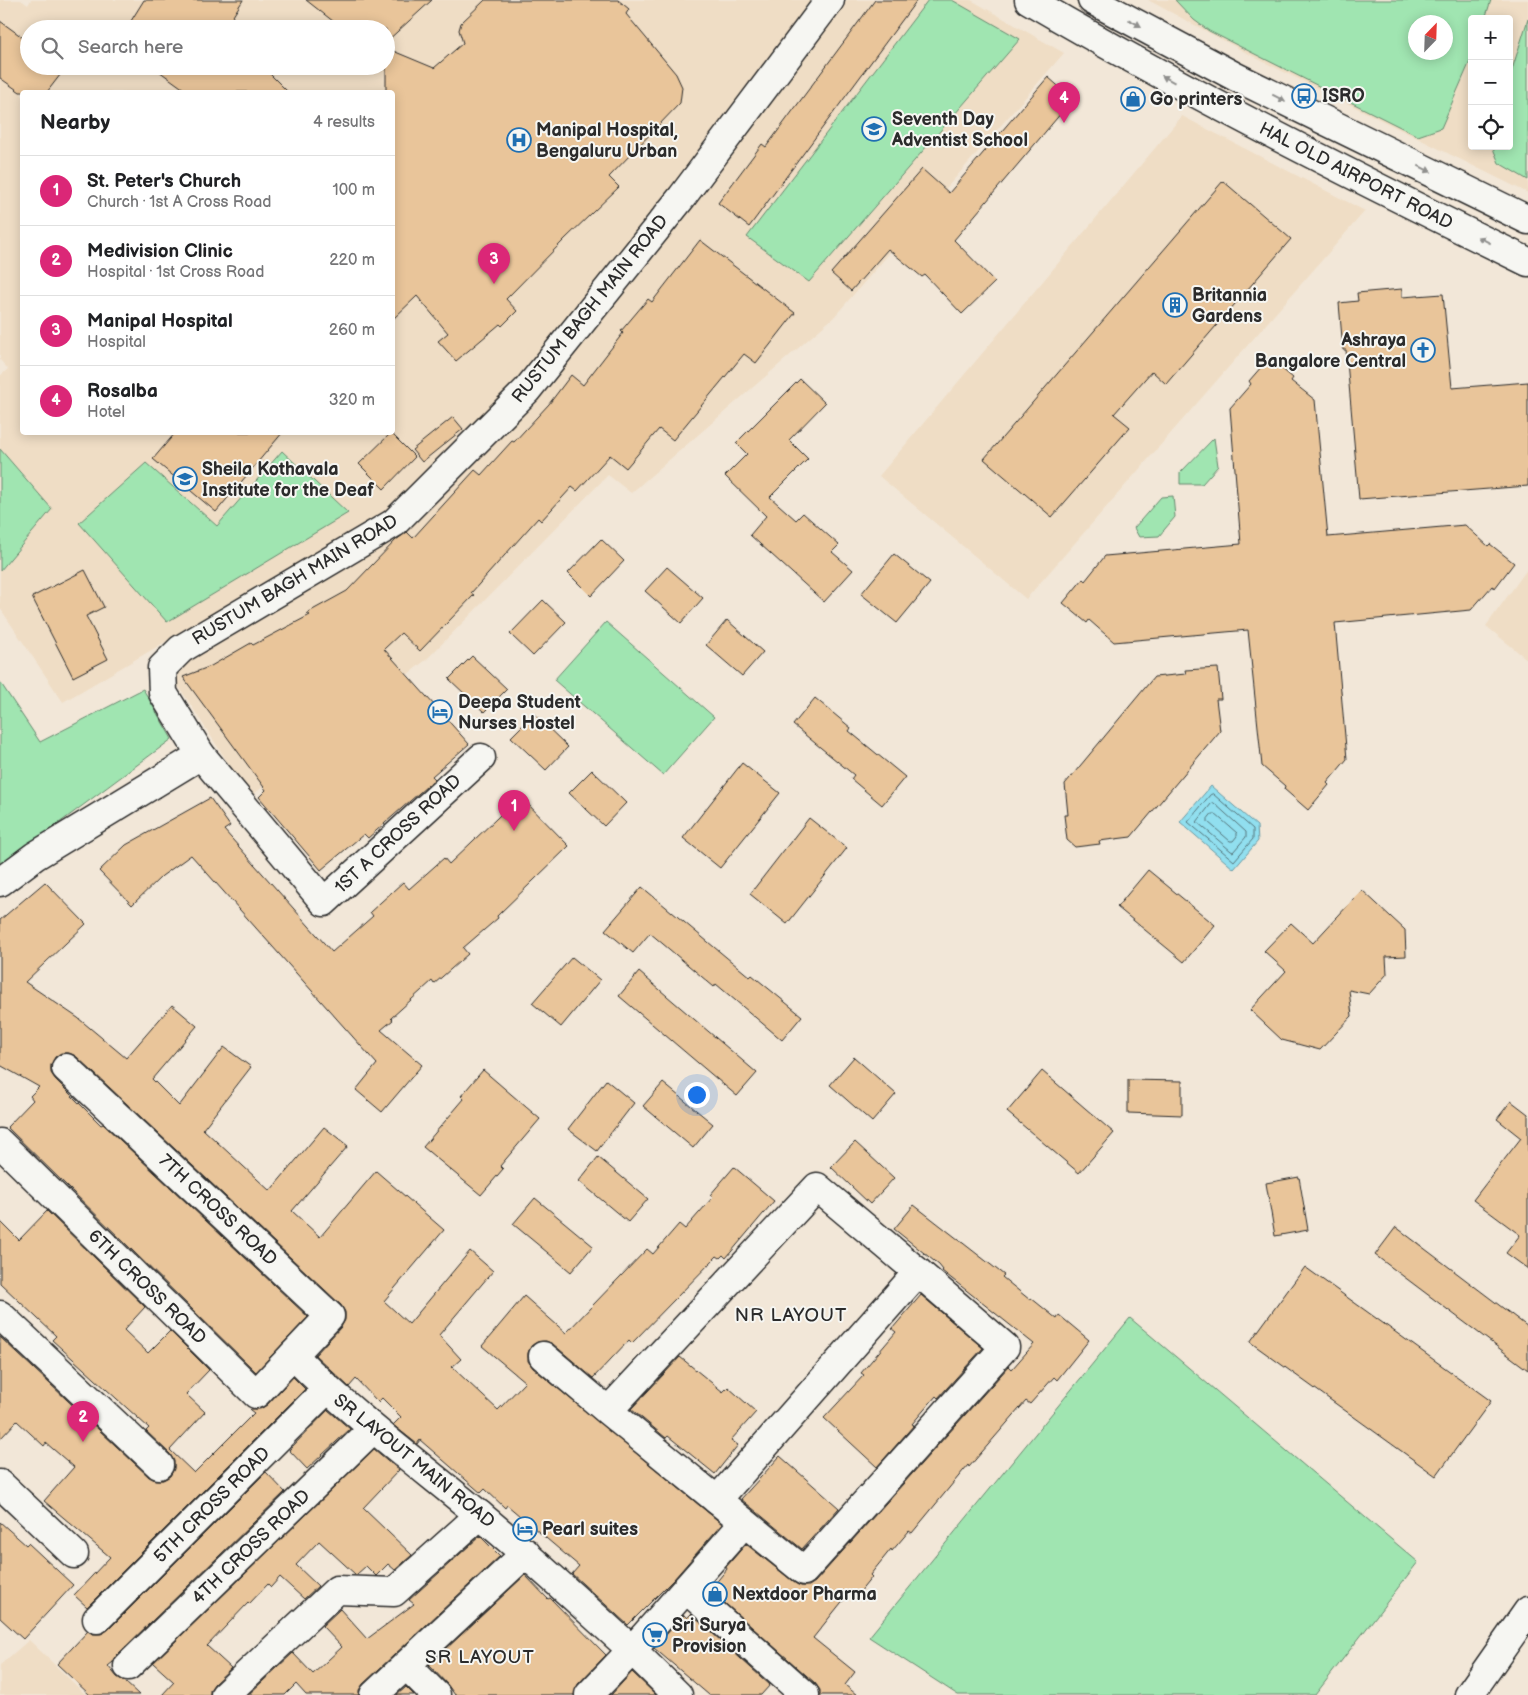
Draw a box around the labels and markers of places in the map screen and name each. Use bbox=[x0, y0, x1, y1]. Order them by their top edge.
pin: 4 bbox=[1048, 82, 1080, 123]
bus stop icon: ISRO bbox=[1291, 83, 1317, 109]
shop icon: Go printers bbox=[1120, 86, 1146, 112]
place label: ISRO bbox=[1322, 86, 1365, 107]
place label: Go printers bbox=[1150, 89, 1243, 110]
place label: Seventh Day Adventist School bbox=[891, 109, 1028, 151]
school or university icon: Seventh Day Adventist School bbox=[861, 116, 887, 142]
place label: Manipal Hospital, Bengaluru Urban bbox=[536, 120, 678, 162]
hospital icon: Manipal Hospital, Bengaluru Urban bbox=[506, 127, 532, 153]
pin: 3 bbox=[478, 243, 510, 284]
place label: Britannia Gardens bbox=[1192, 285, 1267, 327]
building icon: Britannia Gardens bbox=[1162, 292, 1188, 318]
place label: Ashraya Bangalore Central bbox=[1255, 330, 1406, 372]
church icon: Ashraya Bangalore Central bbox=[1410, 337, 1436, 363]
place label: Sheila Kothavala Institute for the Deaf bbox=[202, 459, 374, 501]
school or university icon: Sheila Kothavala Institute for the Deaf bbox=[172, 466, 198, 492]
place label: Deepa Student Nurses Hostel bbox=[458, 692, 581, 734]
hotel icon: Deepa Student Nurses Hostel bbox=[427, 699, 453, 725]
pin: 1 bbox=[498, 790, 530, 831]
pin: 2 bbox=[67, 1401, 99, 1442]
hotel icon: Pearl suites bbox=[512, 1516, 538, 1542]
place label: Pearl suites bbox=[542, 1519, 638, 1540]
shop icon: Nextdoor Pharma bbox=[702, 1581, 728, 1607]
place label: Nextdoor Pharma bbox=[732, 1584, 877, 1605]
place label: Sri Surya Provision bbox=[672, 1615, 747, 1657]
supermarket icon: Sri Surya Provision bbox=[642, 1622, 668, 1648]

